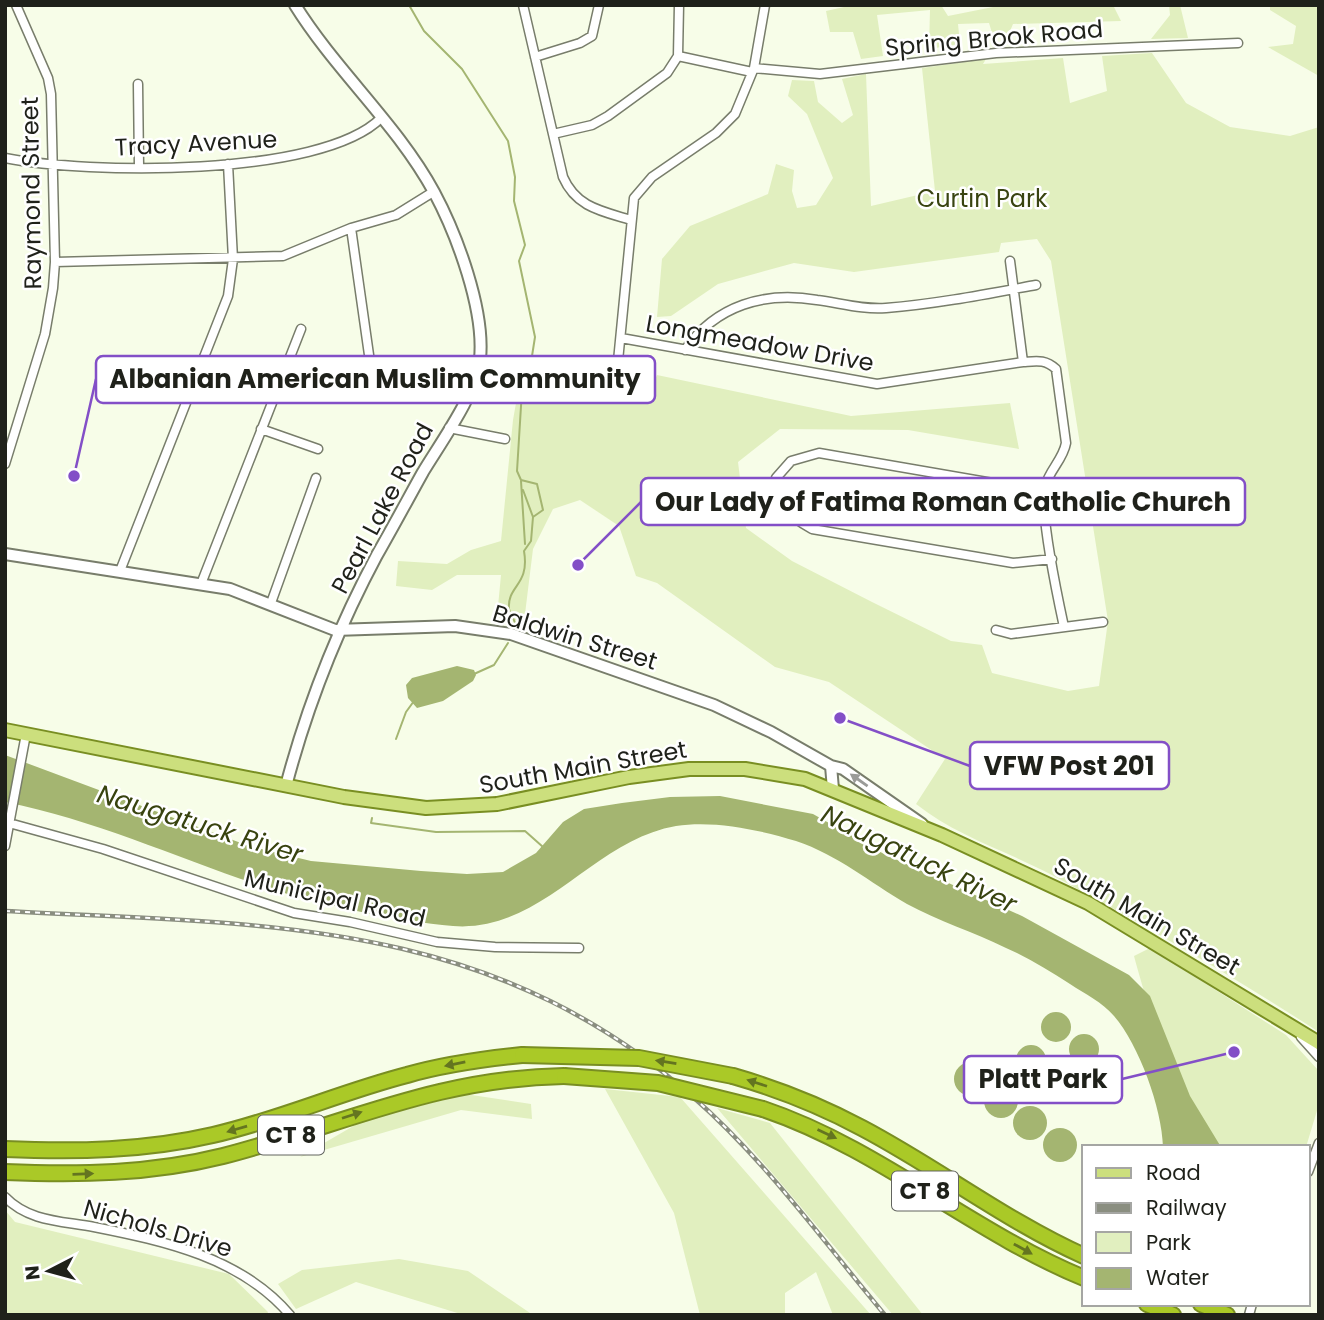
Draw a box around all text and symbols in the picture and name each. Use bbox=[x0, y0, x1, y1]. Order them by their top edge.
street label: Spring Brook Road bbox=[884, 12, 1104, 64]
street label: Raymond Street bbox=[13, 96, 49, 290]
street label: Tracy Avenue bbox=[114, 122, 278, 164]
park label: Curtin Park bbox=[917, 182, 1048, 215]
street label: Longmeadow Drive bbox=[643, 307, 877, 379]
callout: Albanian American Muslim Community bbox=[96, 356, 655, 403]
text: Albanian American Muslim Community bbox=[109, 361, 641, 397]
street label: Pearl Lake Road bbox=[323, 417, 441, 599]
callout: Our Lady of Fatima Roman Catholic Church bbox=[641, 478, 1245, 525]
text: Our Lady of Fatima Roman Catholic Church bbox=[655, 484, 1231, 520]
street label: Baldwin Street bbox=[489, 596, 661, 678]
street label: South Main Street bbox=[477, 733, 689, 801]
callout: VFW Post 201 bbox=[970, 742, 1169, 789]
text: VFW Post 201 bbox=[983, 748, 1155, 784]
one-way arrow bbox=[850, 773, 868, 787]
water label: Naugatuck River bbox=[93, 776, 308, 873]
water label: Naugatuck River bbox=[815, 796, 1024, 922]
street label: South Main Street bbox=[1048, 849, 1246, 983]
street label: Municipal Road bbox=[241, 861, 429, 935]
one-way arrow bbox=[655, 1056, 677, 1067]
callout: Platt Park bbox=[964, 1056, 1122, 1103]
one-way arrow bbox=[444, 1058, 466, 1069]
text: Platt Park bbox=[978, 1061, 1108, 1097]
one-way arrow bbox=[746, 1078, 767, 1088]
one-way arrow bbox=[342, 1110, 363, 1120]
road number: CT 8 bbox=[258, 1116, 324, 1154]
one-way arrow bbox=[226, 1124, 247, 1134]
one-way arrow bbox=[817, 1129, 837, 1140]
legend bbox=[1082, 1145, 1310, 1306]
text: Road bbox=[1146, 1158, 1201, 1187]
one-way arrow bbox=[72, 1169, 94, 1180]
road number: CT 8 bbox=[892, 1172, 958, 1210]
street label: Nichols Drive bbox=[80, 1191, 236, 1265]
text: Railway bbox=[1146, 1193, 1227, 1222]
text: Park bbox=[1146, 1228, 1191, 1257]
north arrow bbox=[14, 1236, 84, 1306]
one-way arrow bbox=[1013, 1243, 1033, 1255]
text: Water bbox=[1146, 1263, 1209, 1292]
text: N bbox=[18, 1264, 47, 1281]

